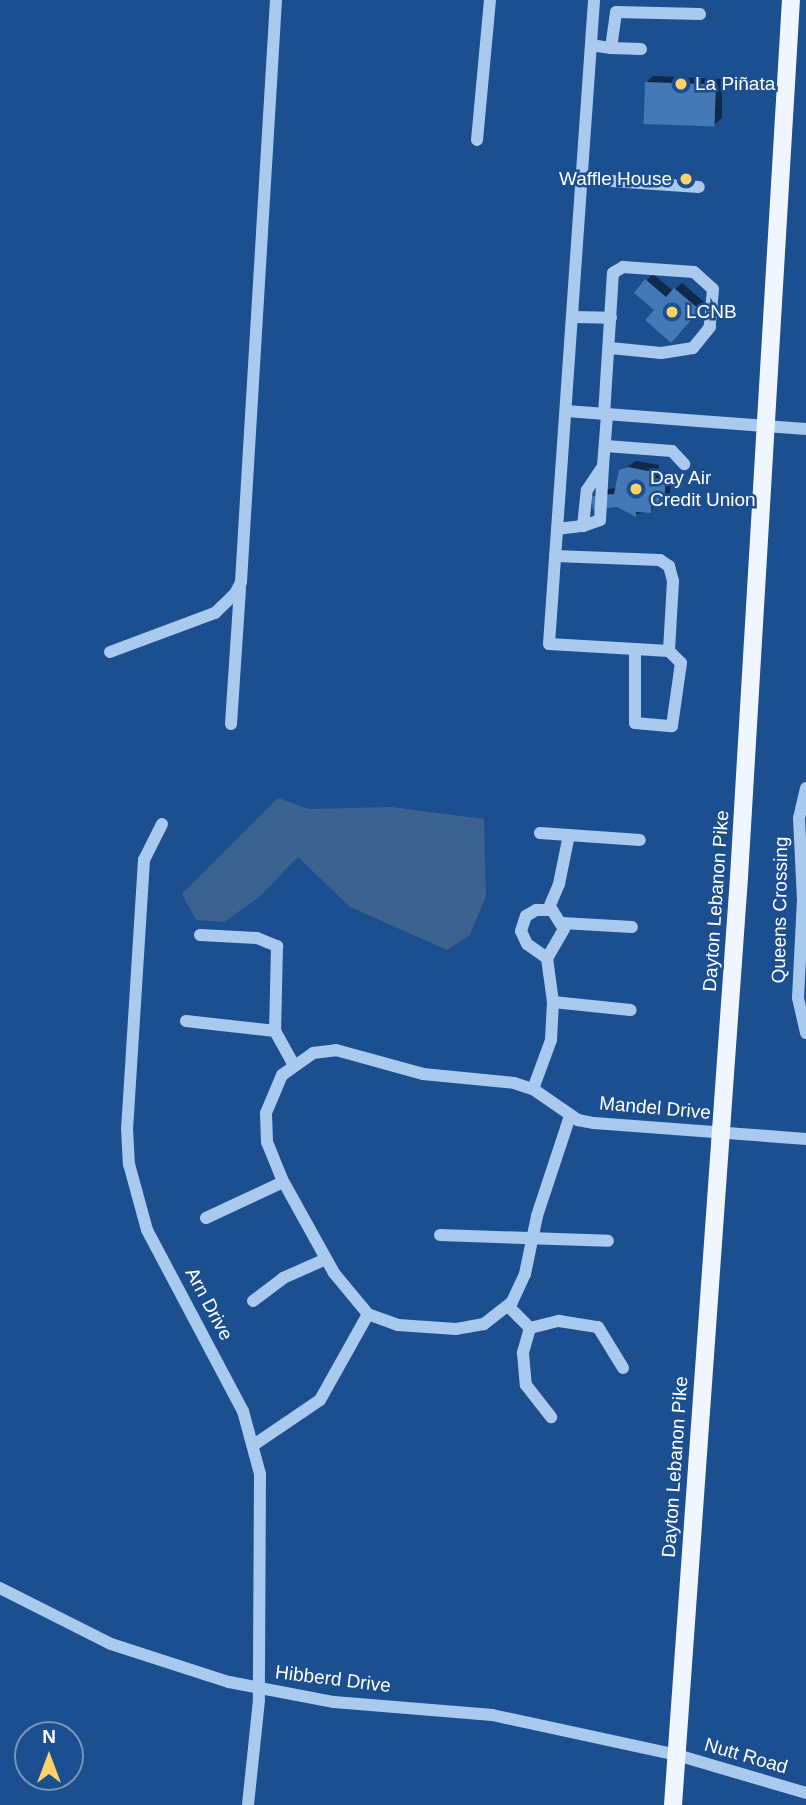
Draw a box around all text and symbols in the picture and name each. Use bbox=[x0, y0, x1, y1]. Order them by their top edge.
place label: La Piñata bbox=[695, 73, 775, 95]
marker: La Piñata bbox=[673, 76, 689, 92]
place label: Waffle House bbox=[559, 168, 672, 190]
marker: Waffle House bbox=[678, 171, 694, 187]
place label: LCNB bbox=[686, 301, 737, 323]
marker: LCNB bbox=[664, 304, 680, 320]
place label: Day Air Credit Union bbox=[650, 467, 756, 511]
marker: Day Air Credit Union bbox=[628, 481, 644, 497]
street label: Dayton Lebanon Pike bbox=[698, 810, 734, 992]
street label: Queens Crossing bbox=[767, 836, 793, 984]
street label: Mandel Drive bbox=[598, 1092, 712, 1124]
street label: Arn Drive bbox=[180, 1264, 238, 1344]
street label: Dayton Lebanon Pike bbox=[657, 1376, 693, 1558]
street label: Hibberd Drive bbox=[274, 1661, 392, 1697]
north arrow bbox=[14, 1721, 84, 1791]
text: N bbox=[42, 1726, 56, 1747]
street label: Nutt Road bbox=[702, 1733, 790, 1779]

